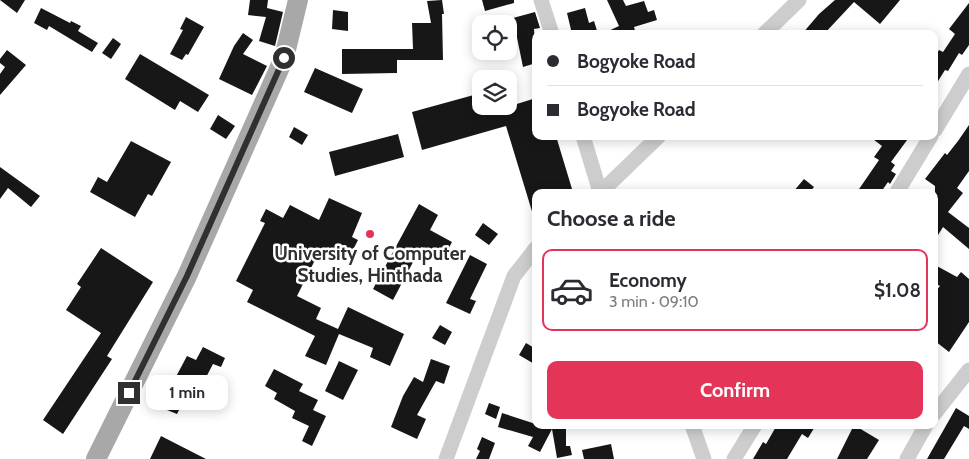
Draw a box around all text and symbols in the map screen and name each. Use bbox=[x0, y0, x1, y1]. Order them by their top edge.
map controls bbox=[472, 15, 517, 115]
button: locate bbox=[472, 15, 517, 60]
route start bbox=[273, 47, 295, 69]
text: Bogyoke Road bbox=[577, 50, 696, 73]
button: layers bbox=[472, 70, 517, 115]
text: Bogyoke Road bbox=[577, 98, 696, 121]
text: Choose a ride bbox=[547, 205, 676, 232]
marker: University of Computer Studies, Hinthada bbox=[364, 228, 376, 240]
place label: University of Computer Studies, Hinthada bbox=[274, 242, 466, 287]
icon: car bbox=[549, 268, 594, 313]
text: Economy bbox=[609, 269, 687, 292]
text: $1.08 bbox=[874, 279, 921, 302]
text: 3 min · 09:10 bbox=[609, 292, 699, 311]
button: Confirm bbox=[547, 361, 923, 419]
callout: 1 min bbox=[146, 376, 229, 410]
route end bbox=[118, 382, 140, 404]
text: 1 min bbox=[169, 383, 205, 402]

